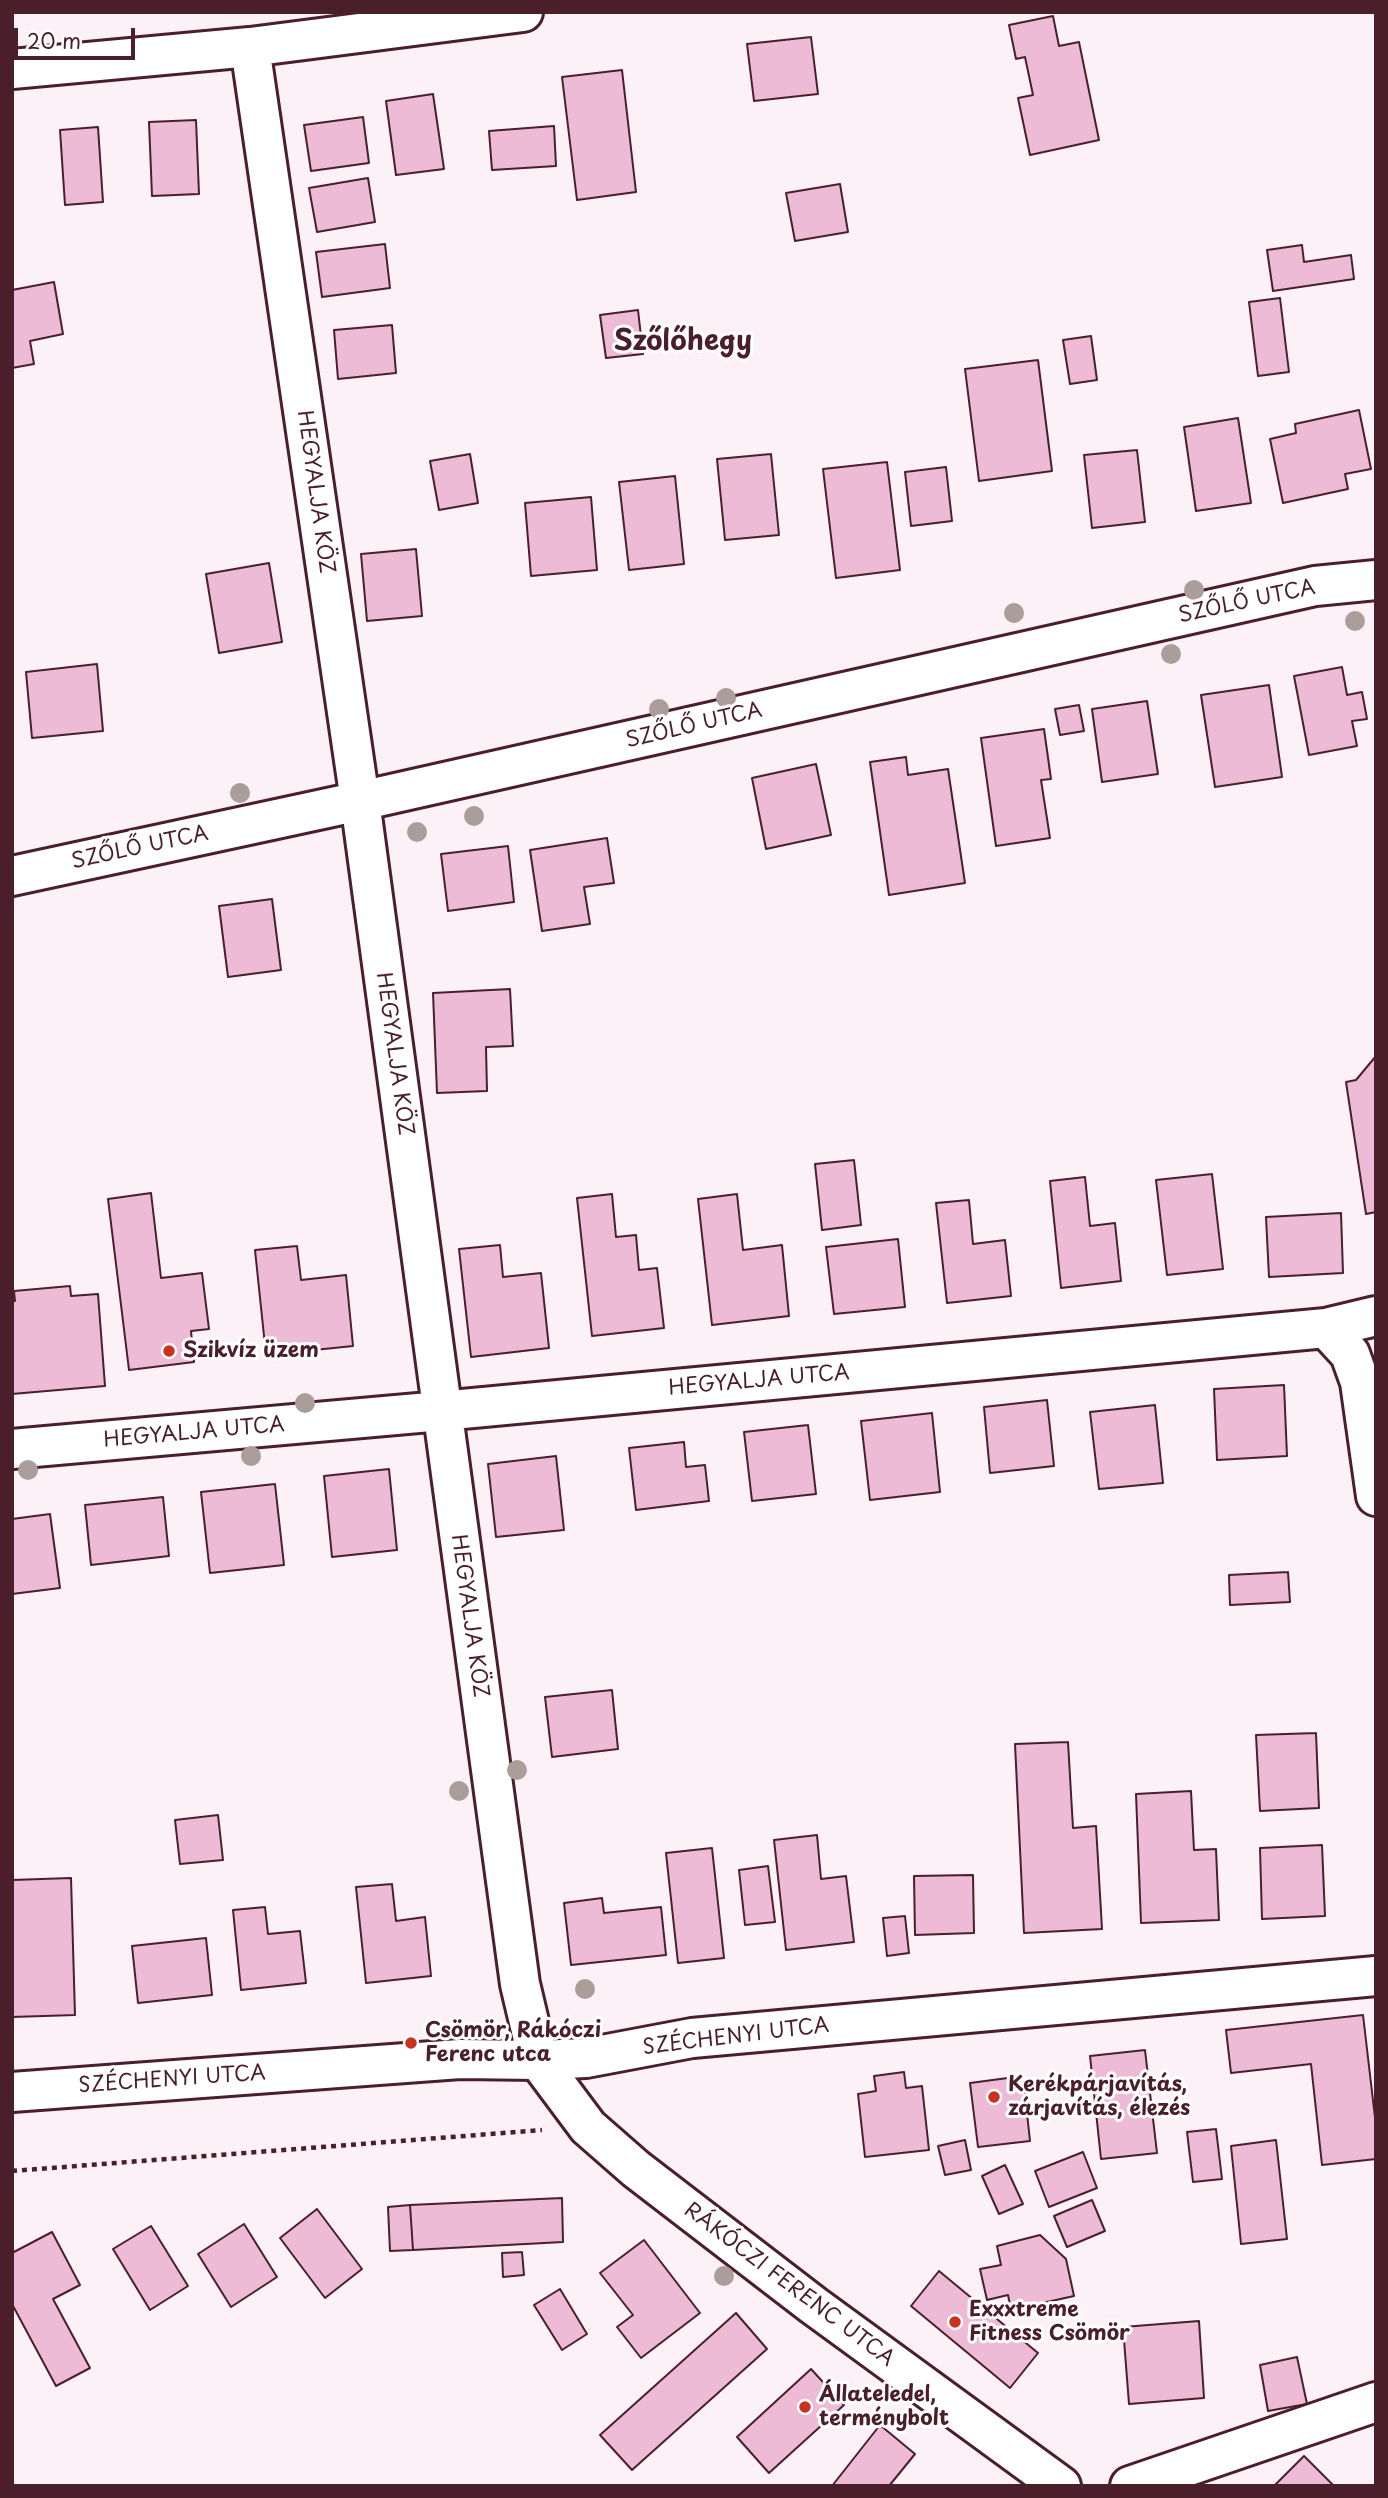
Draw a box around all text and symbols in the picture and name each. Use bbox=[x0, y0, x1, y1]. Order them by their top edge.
scale bar bbox=[18, 14, 138, 58]
text: 20 m bbox=[27, 24, 81, 56]
district label: Szőlőhegy bbox=[614, 325, 752, 359]
street label: HEGYALJA KÖZ bbox=[291, 409, 339, 575]
street label: SZŐLŐ UTCA bbox=[1176, 575, 1318, 629]
street label: SZŐLŐ UTCA bbox=[623, 698, 765, 754]
street label: SZŐLŐ UTCA bbox=[69, 821, 211, 875]
street label: HEGYALJA KÖZ bbox=[370, 971, 418, 1137]
place label: Szikvíz üzem bbox=[183, 1338, 319, 1364]
marker: Szikvíz üzem bbox=[161, 1343, 177, 1359]
street label: HEGYALJA UTCA bbox=[667, 1361, 851, 1401]
street label: HEGYALJA UTCA bbox=[102, 1413, 286, 1453]
street label: HEGYALJA KÖZ bbox=[445, 1533, 493, 1699]
street label: SZÉCHENYI UTCA bbox=[641, 2013, 831, 2061]
place label: Csömör, Rákóczi Ferenc utca bbox=[425, 2018, 601, 2068]
marker: Csömör, Rákóczi Ferenc utca bbox=[403, 2035, 419, 2051]
street label: SZÉCHENYI UTCA bbox=[78, 2061, 266, 2099]
place label: Kerékpárjavítás, zárjavítás, élezés bbox=[1008, 2072, 1190, 2122]
marker: Kerékpárjavítás, zárjavítás, élezés bbox=[986, 2089, 1002, 2105]
street label: RÁKÓCZI FERENC UTCA bbox=[679, 2198, 899, 2372]
place label: Exxxtreme Fitness Csömör bbox=[969, 2297, 1130, 2347]
marker: Exxxtreme Fitness Csömör bbox=[947, 2314, 963, 2330]
place label: Állateledel, terménybolt bbox=[819, 2382, 949, 2432]
marker: Állateledel, terménybolt bbox=[797, 2399, 813, 2415]

